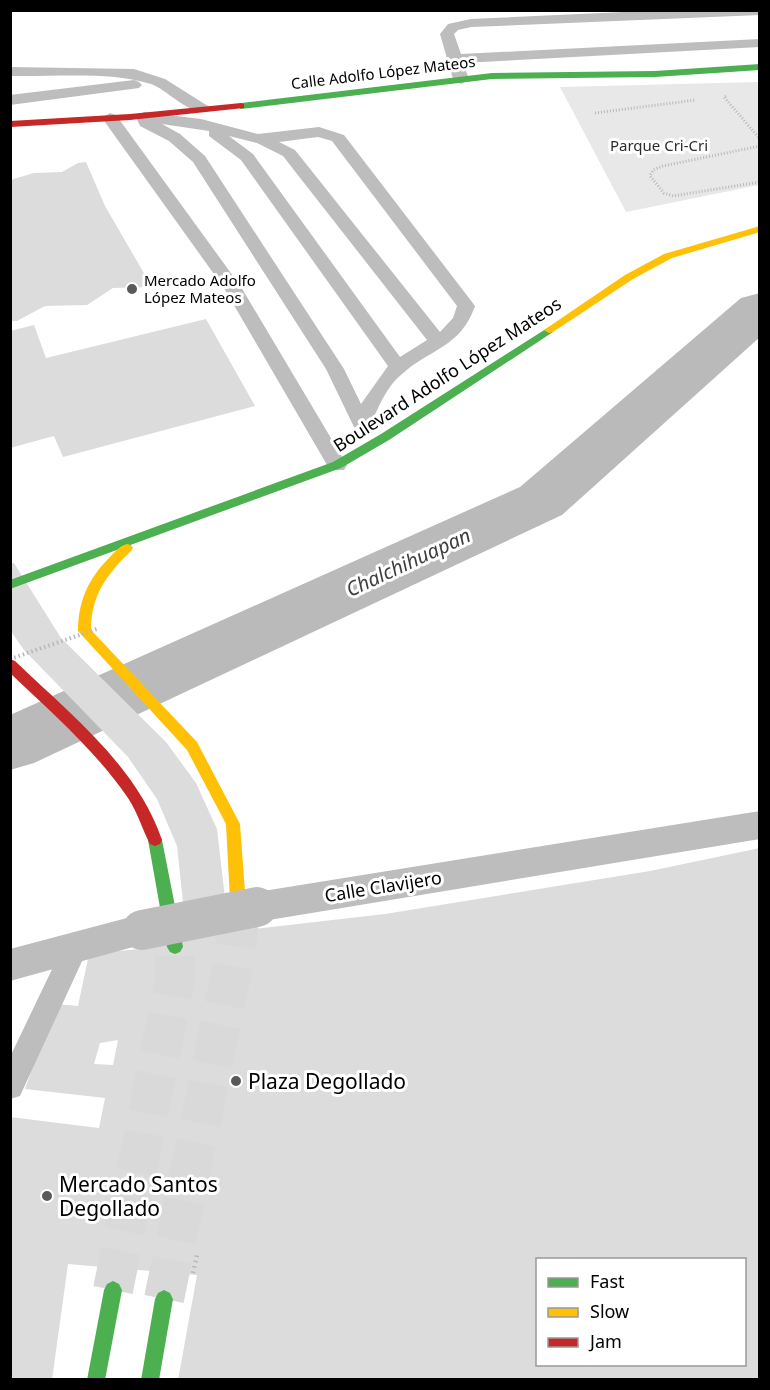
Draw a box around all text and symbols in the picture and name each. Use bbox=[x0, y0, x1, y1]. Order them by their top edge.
street label: Calle Adolfo López Mateos bbox=[290, 51, 476, 93]
park label: Parque Cri-Cri bbox=[610, 135, 708, 155]
place label: Mercado Adolfo López Mateos bbox=[144, 270, 256, 307]
marker: Mercado Adolfo López Mateos bbox=[125, 282, 139, 296]
street label: Boulevard Adolfo López Mateos bbox=[328, 291, 566, 457]
water label: Chalchihuapan bbox=[341, 521, 475, 603]
street label: Calle Clavijero bbox=[323, 865, 443, 907]
place label: Plaza Degollado bbox=[248, 1067, 406, 1095]
marker: Plaza Degollado bbox=[229, 1074, 243, 1088]
place label: Mercado Santos Degollado bbox=[59, 1170, 218, 1222]
marker: Mercado Santos Degollado bbox=[40, 1189, 54, 1203]
legend bbox=[536, 1258, 746, 1366]
text: Fast bbox=[590, 1269, 625, 1293]
text: Slow bbox=[590, 1299, 629, 1323]
text: Jam bbox=[588, 1329, 622, 1353]

